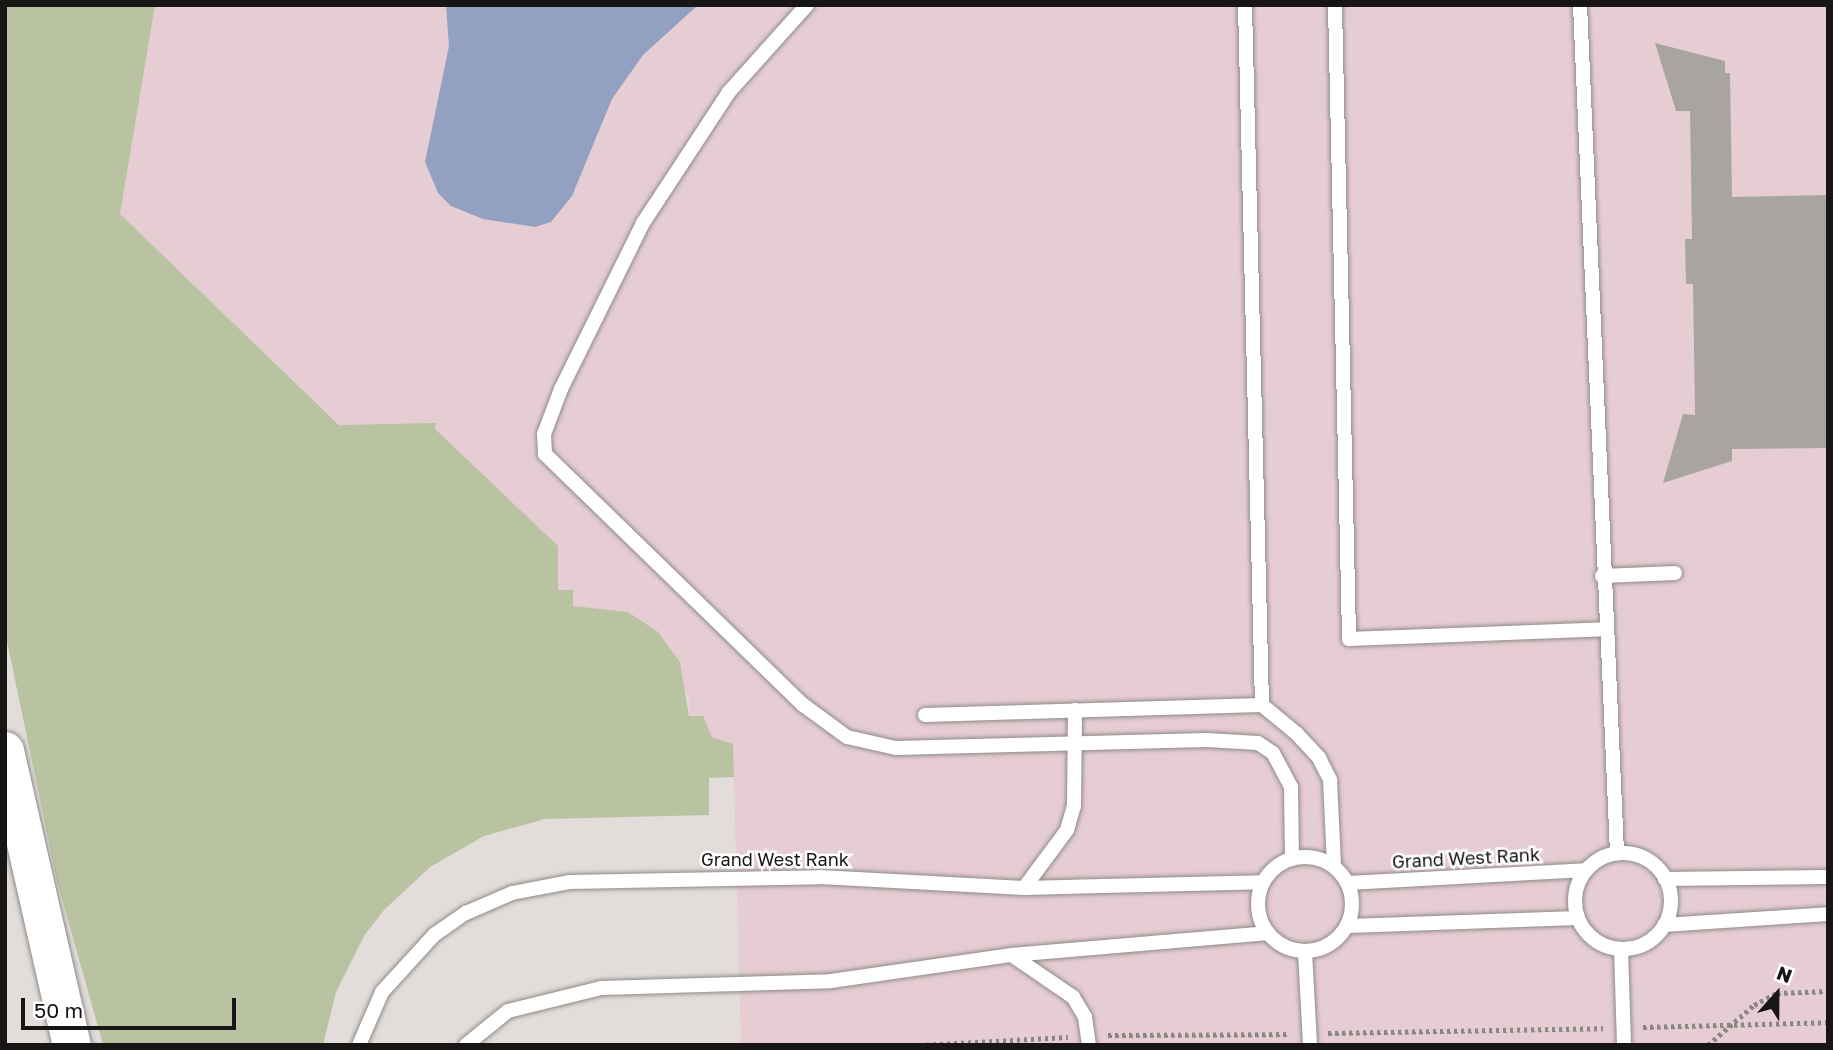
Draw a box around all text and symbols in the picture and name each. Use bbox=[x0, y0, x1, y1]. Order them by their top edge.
street label: Grand West Rank bbox=[1392, 843, 1540, 873]
street label: Grand West Rank bbox=[701, 848, 849, 870]
north arrow bbox=[1742, 959, 1812, 1029]
text: N bbox=[1774, 961, 1796, 987]
scale bar bbox=[24, 984, 240, 1028]
text: 50 m bbox=[34, 997, 83, 1023]

